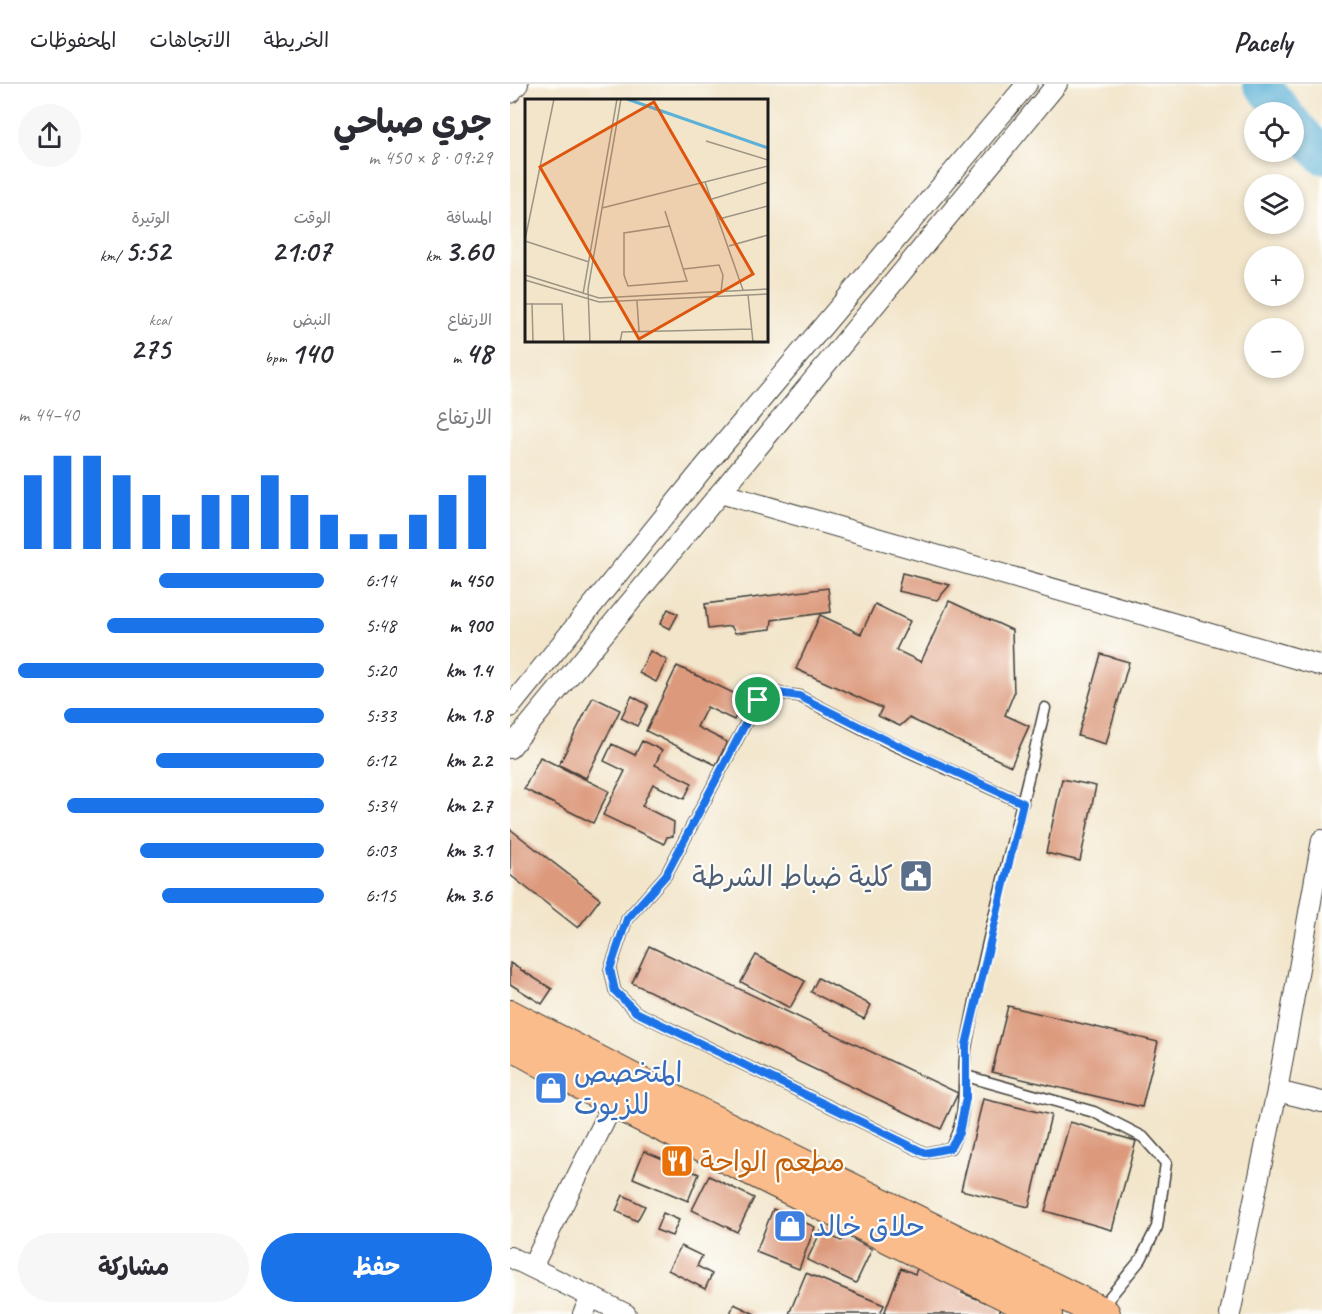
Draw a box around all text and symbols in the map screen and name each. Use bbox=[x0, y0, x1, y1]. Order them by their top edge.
text: Pacely bbox=[1233, 24, 1292, 59]
text: المحفوظات bbox=[30, 27, 116, 53]
text: الاتجاهات bbox=[149, 27, 231, 53]
text: الخريطة bbox=[264, 27, 329, 53]
inset map bbox=[525, 99, 768, 342]
text: جري صباحي bbox=[333, 101, 492, 143]
map controls bbox=[1244, 102, 1304, 378]
button: locate bbox=[1244, 102, 1304, 162]
button: share bbox=[18, 104, 81, 167]
text: 09:29 · 8 × 450 m bbox=[368, 145, 492, 170]
button: layers bbox=[1244, 174, 1304, 234]
text: الوتيرة bbox=[131, 208, 170, 228]
text: الوقت bbox=[294, 208, 331, 228]
text: المسافة bbox=[446, 208, 492, 228]
text: 5:52 bbox=[125, 232, 170, 270]
text: 21:07 bbox=[271, 232, 331, 270]
text: 3.60 bbox=[445, 232, 492, 270]
text: /km bbox=[100, 246, 125, 266]
text: km bbox=[425, 246, 445, 266]
button: + bbox=[1244, 246, 1304, 306]
text: kcal bbox=[149, 310, 170, 330]
text: النبض bbox=[293, 310, 331, 330]
text: الارتفاع bbox=[447, 310, 492, 330]
button: − bbox=[1244, 318, 1304, 378]
text: 275 bbox=[130, 330, 170, 368]
text: 140 bbox=[291, 334, 331, 372]
text: 48 bbox=[465, 334, 492, 372]
text: bpm bbox=[265, 348, 291, 368]
text: m bbox=[452, 348, 465, 368]
text: 40–44 m bbox=[18, 402, 79, 427]
text: الارتفاع bbox=[436, 405, 492, 430]
text: 6:14 bbox=[365, 568, 396, 593]
text: 450 m bbox=[449, 568, 492, 593]
text: 5:48 bbox=[365, 613, 396, 638]
text: 900 m bbox=[449, 613, 492, 638]
text: 5:20 bbox=[365, 658, 396, 683]
text: 1.4 km bbox=[445, 658, 492, 683]
pin bbox=[732, 674, 783, 725]
icon: arrive bbox=[741, 683, 774, 716]
text: 5:33 bbox=[365, 703, 396, 728]
text: 1.8 km bbox=[445, 703, 492, 728]
text: 6:12 bbox=[365, 748, 396, 773]
text: 2.2 km bbox=[445, 748, 492, 773]
text: 5:34 bbox=[365, 793, 396, 818]
text: 2.7 km bbox=[446, 793, 492, 818]
text: 6:03 bbox=[365, 838, 396, 863]
text: 3.1 km bbox=[445, 838, 492, 863]
public building icon: كلية ضباط الشرطة bbox=[898, 858, 934, 894]
place label: كلية ضباط الشرطة bbox=[692, 859, 893, 894]
text: 6:15 bbox=[365, 883, 396, 908]
text: 3.6 km bbox=[445, 883, 492, 908]
place label: المتخصص للزيوت bbox=[574, 1055, 682, 1123]
shop icon: المتخصص للزيوت bbox=[533, 1070, 569, 1106]
restaurant icon: مطعم الواحة bbox=[659, 1143, 695, 1179]
place label: مطعم الواحة bbox=[700, 1144, 845, 1183]
shop icon: حلاق خالد bbox=[772, 1208, 808, 1244]
place label: حلاق خالد bbox=[813, 1209, 925, 1244]
button: مشاركة bbox=[18, 1233, 249, 1302]
button: حفظ bbox=[261, 1233, 492, 1302]

